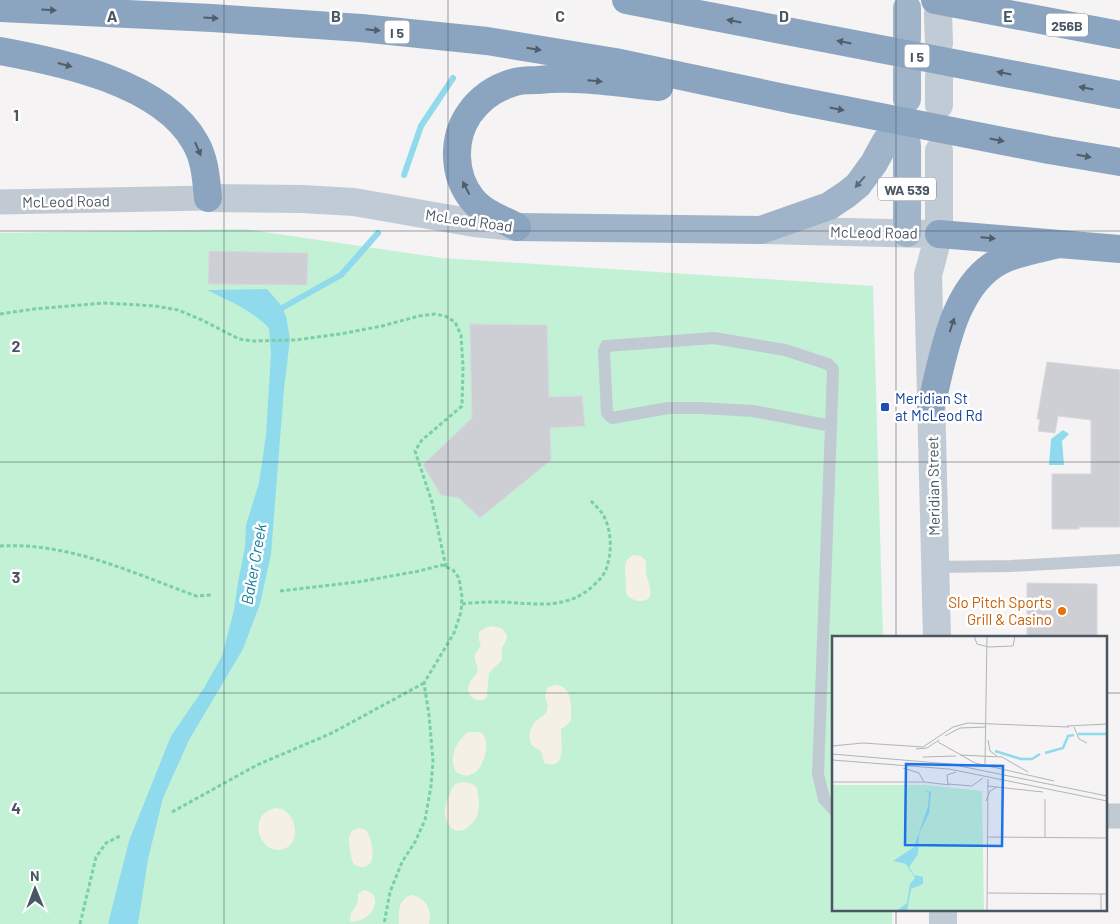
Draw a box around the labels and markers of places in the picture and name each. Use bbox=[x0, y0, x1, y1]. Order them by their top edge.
place label: Meridian St at McLeod Rd bbox=[895, 389, 983, 424]
marker: Meridian St at McLeod Rd bbox=[879, 401, 891, 413]
place label: Slo Pitch Sports Grill & Casino bbox=[948, 593, 1052, 628]
marker: Slo Pitch Sports Grill & Casino bbox=[1056, 605, 1068, 617]

